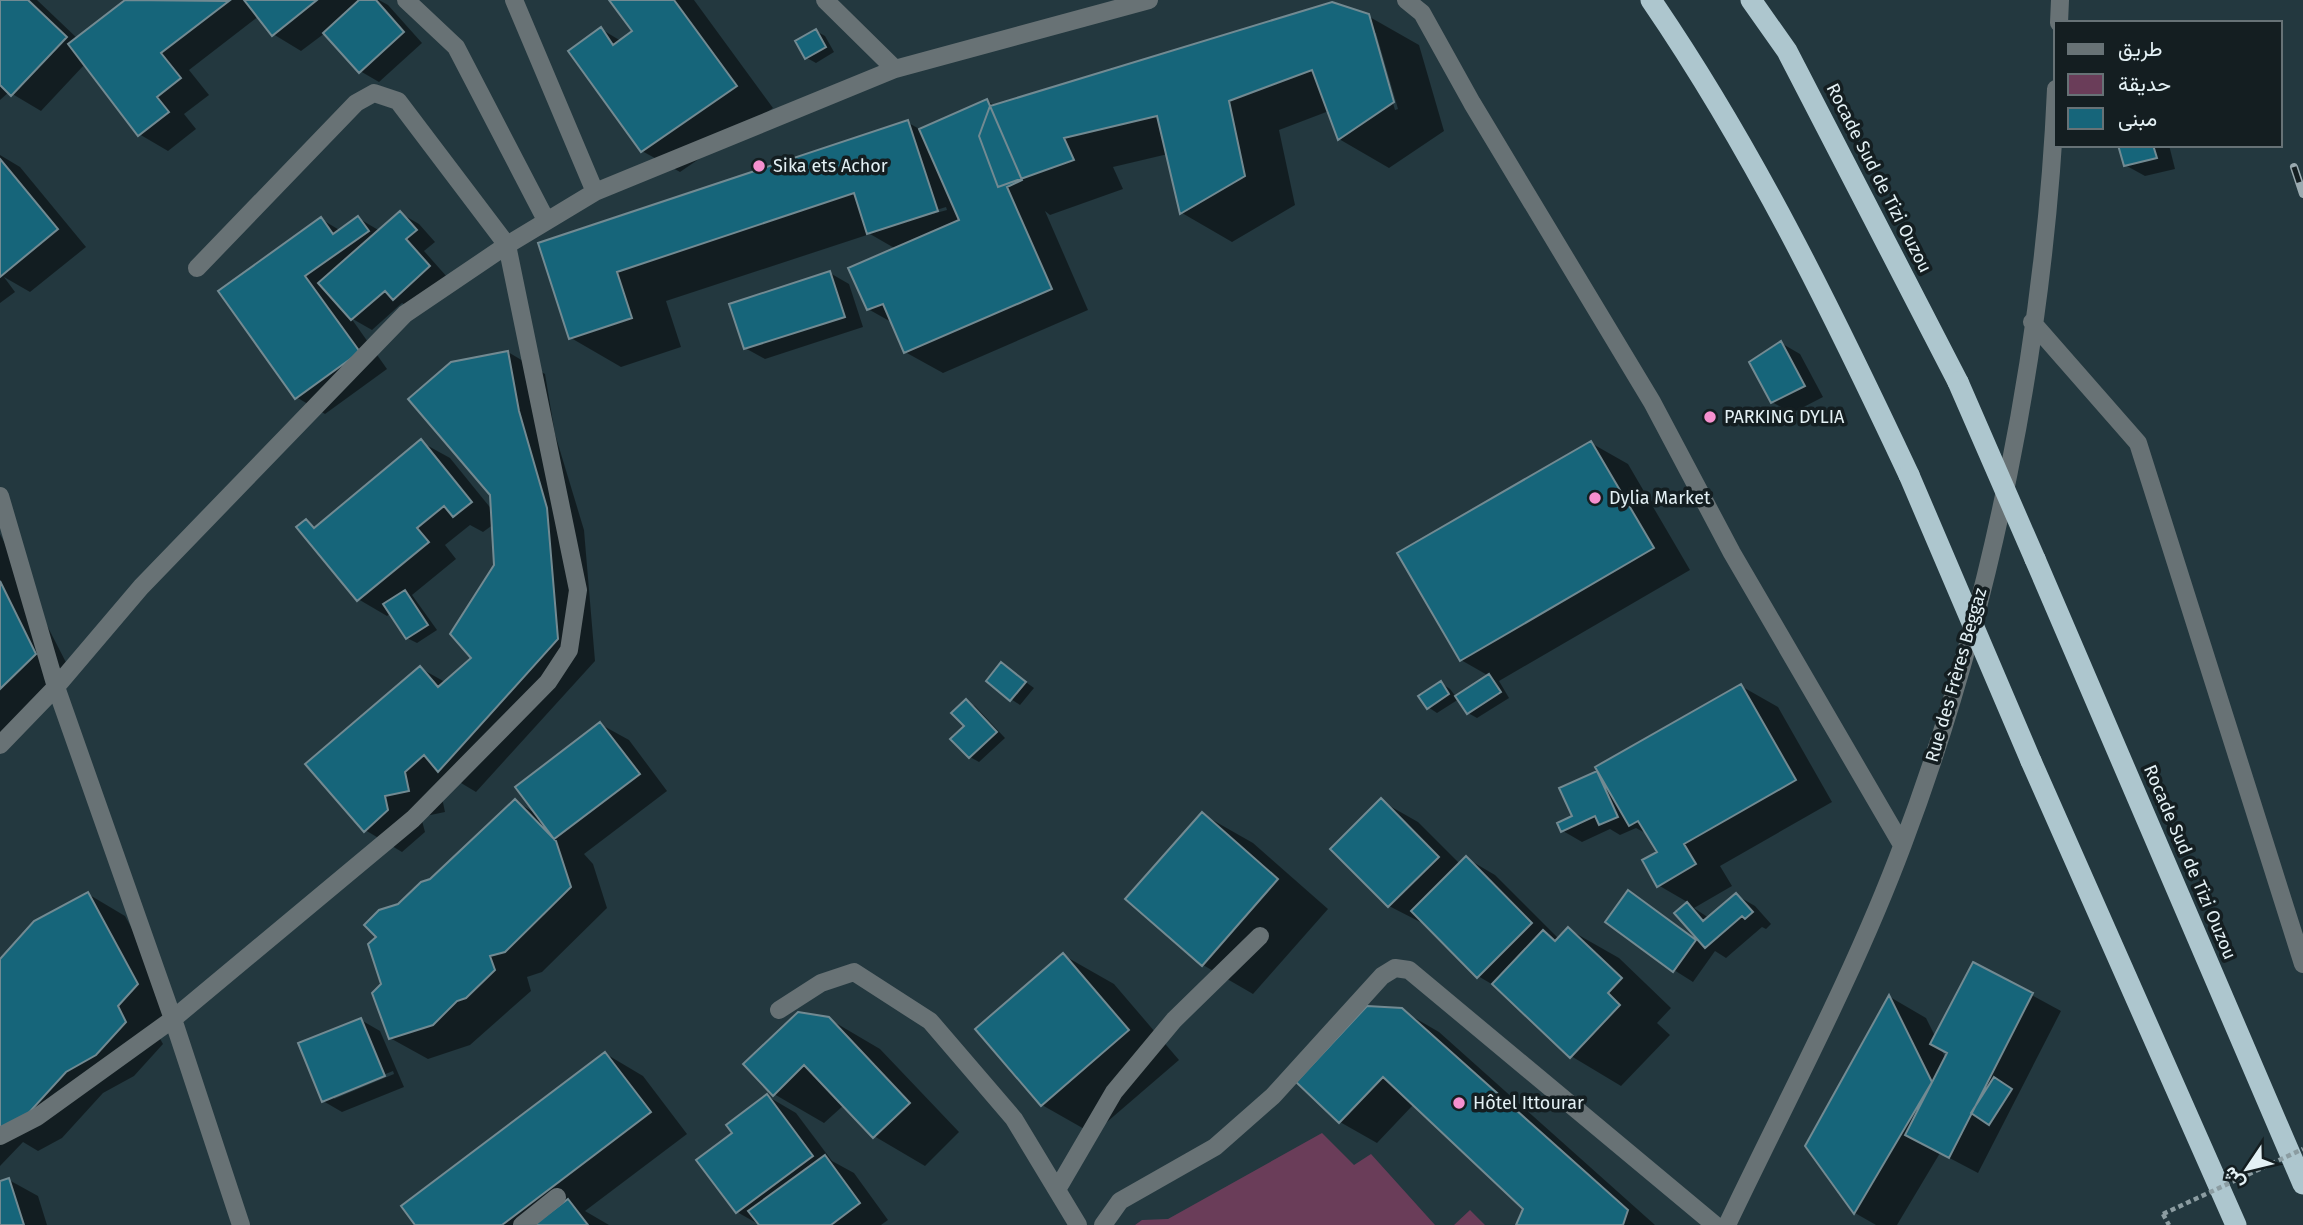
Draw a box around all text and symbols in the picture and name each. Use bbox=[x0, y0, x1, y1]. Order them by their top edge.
legend bbox=[2054, 21, 2282, 147]
text: طريق bbox=[2118, 36, 2163, 62]
text: حديقة bbox=[2118, 71, 2171, 97]
street label: Rocade Sud de Tizi Ouzou bbox=[1822, 80, 1936, 276]
text: مبنى bbox=[2118, 106, 2157, 132]
place label: Sika ets Achor bbox=[773, 155, 888, 177]
marker: Sika ets Achor bbox=[751, 158, 767, 174]
place label: PARKING DYLIA bbox=[1724, 406, 1845, 428]
marker: PARKING DYLIA bbox=[1702, 409, 1718, 425]
place label: Dylia Market bbox=[1609, 487, 1711, 509]
marker: Dylia Market bbox=[1587, 490, 1603, 506]
street label: Rue des Frères Beggaz bbox=[1921, 585, 1991, 765]
street label: Rocade Sud de Tizi Ouzou bbox=[2139, 761, 2241, 963]
place label: Hôtel Ittourar bbox=[1473, 1092, 1584, 1114]
marker: Hôtel Ittourar bbox=[1451, 1095, 1467, 1111]
north arrow bbox=[2212, 1134, 2282, 1204]
text: ش bbox=[2217, 1162, 2249, 1194]

